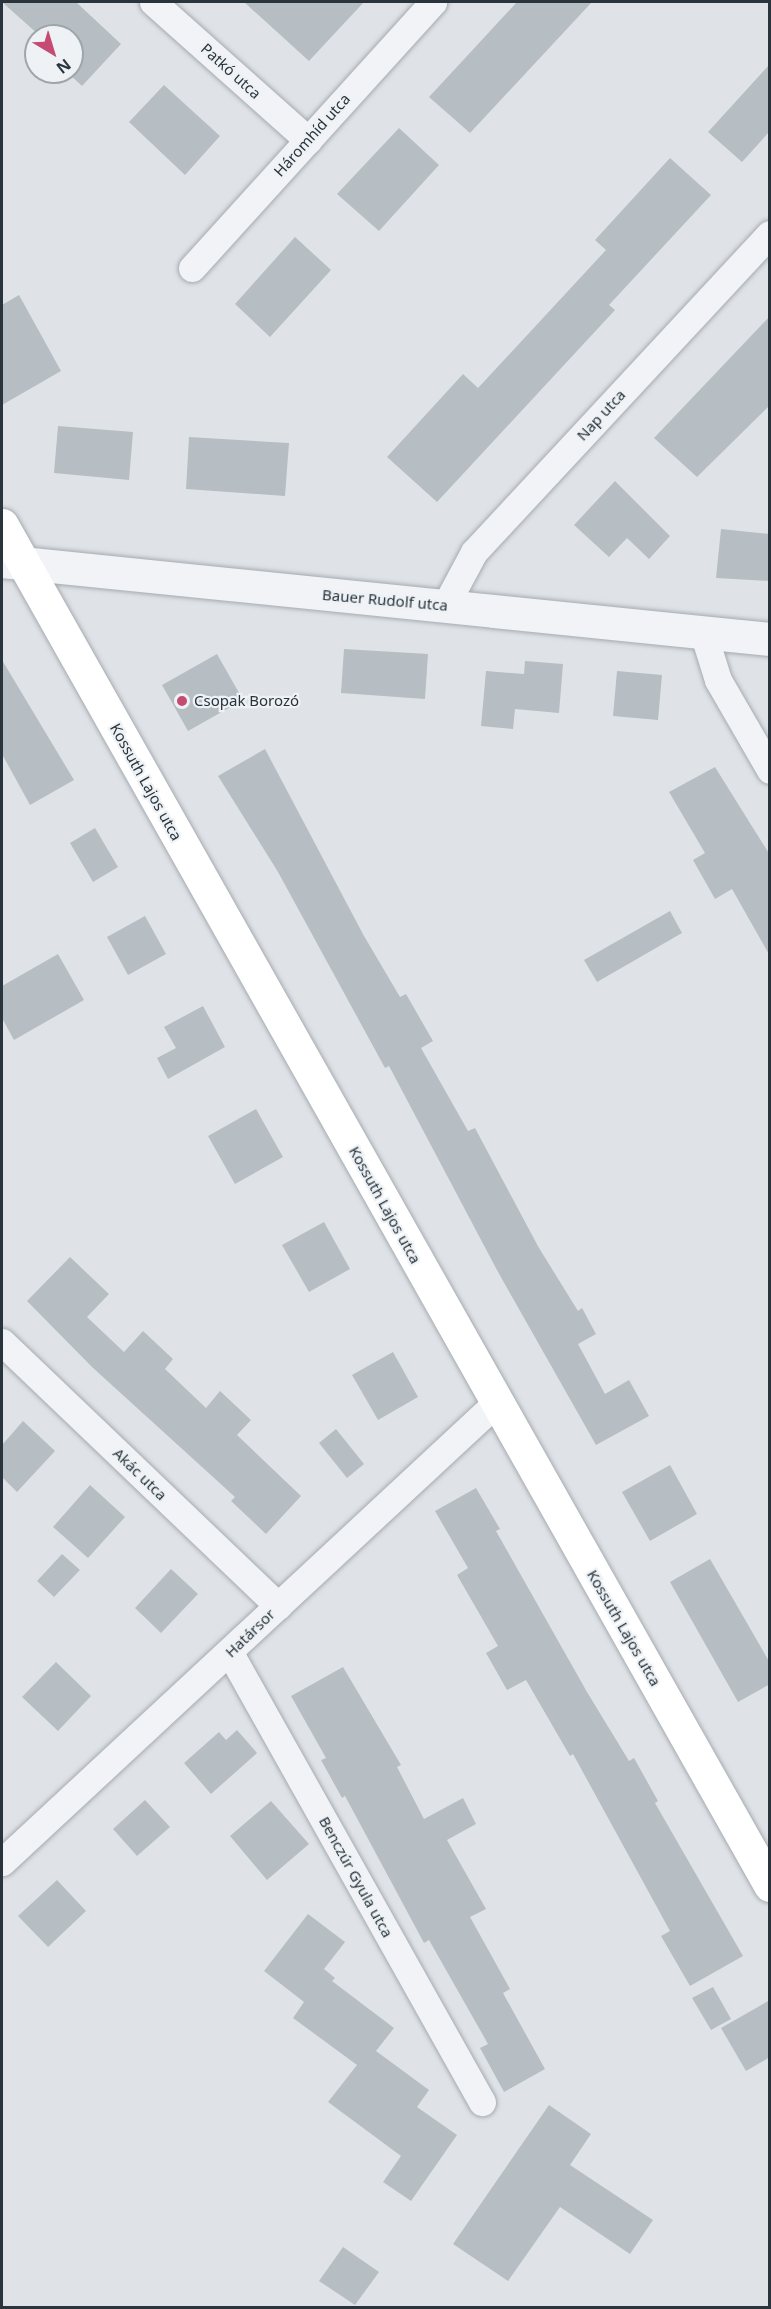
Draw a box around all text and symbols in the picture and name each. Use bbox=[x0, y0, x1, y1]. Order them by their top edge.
north arrow bbox=[24, 24, 84, 84]
street label: Patkó utca bbox=[197, 39, 265, 103]
text: N bbox=[52, 54, 76, 79]
street label: Háromhíd utca bbox=[270, 90, 354, 180]
street label: Nap utca bbox=[573, 386, 629, 444]
street label: Bauer Rudolf utca bbox=[321, 586, 449, 614]
place label: Csopak Borozó bbox=[194, 692, 299, 710]
marker: Csopak Borozó bbox=[175, 694, 189, 708]
street label: Kossuth Lajos utca bbox=[106, 720, 186, 844]
street label: Kossuth Lajos utca bbox=[345, 1143, 425, 1267]
street label: Akác utca bbox=[110, 1444, 170, 1504]
street label: Kossuth Lajos utca bbox=[583, 1567, 665, 1689]
street label: Határsor bbox=[221, 1605, 279, 1661]
street label: Benczúr Gyula utca bbox=[315, 1813, 397, 1941]

